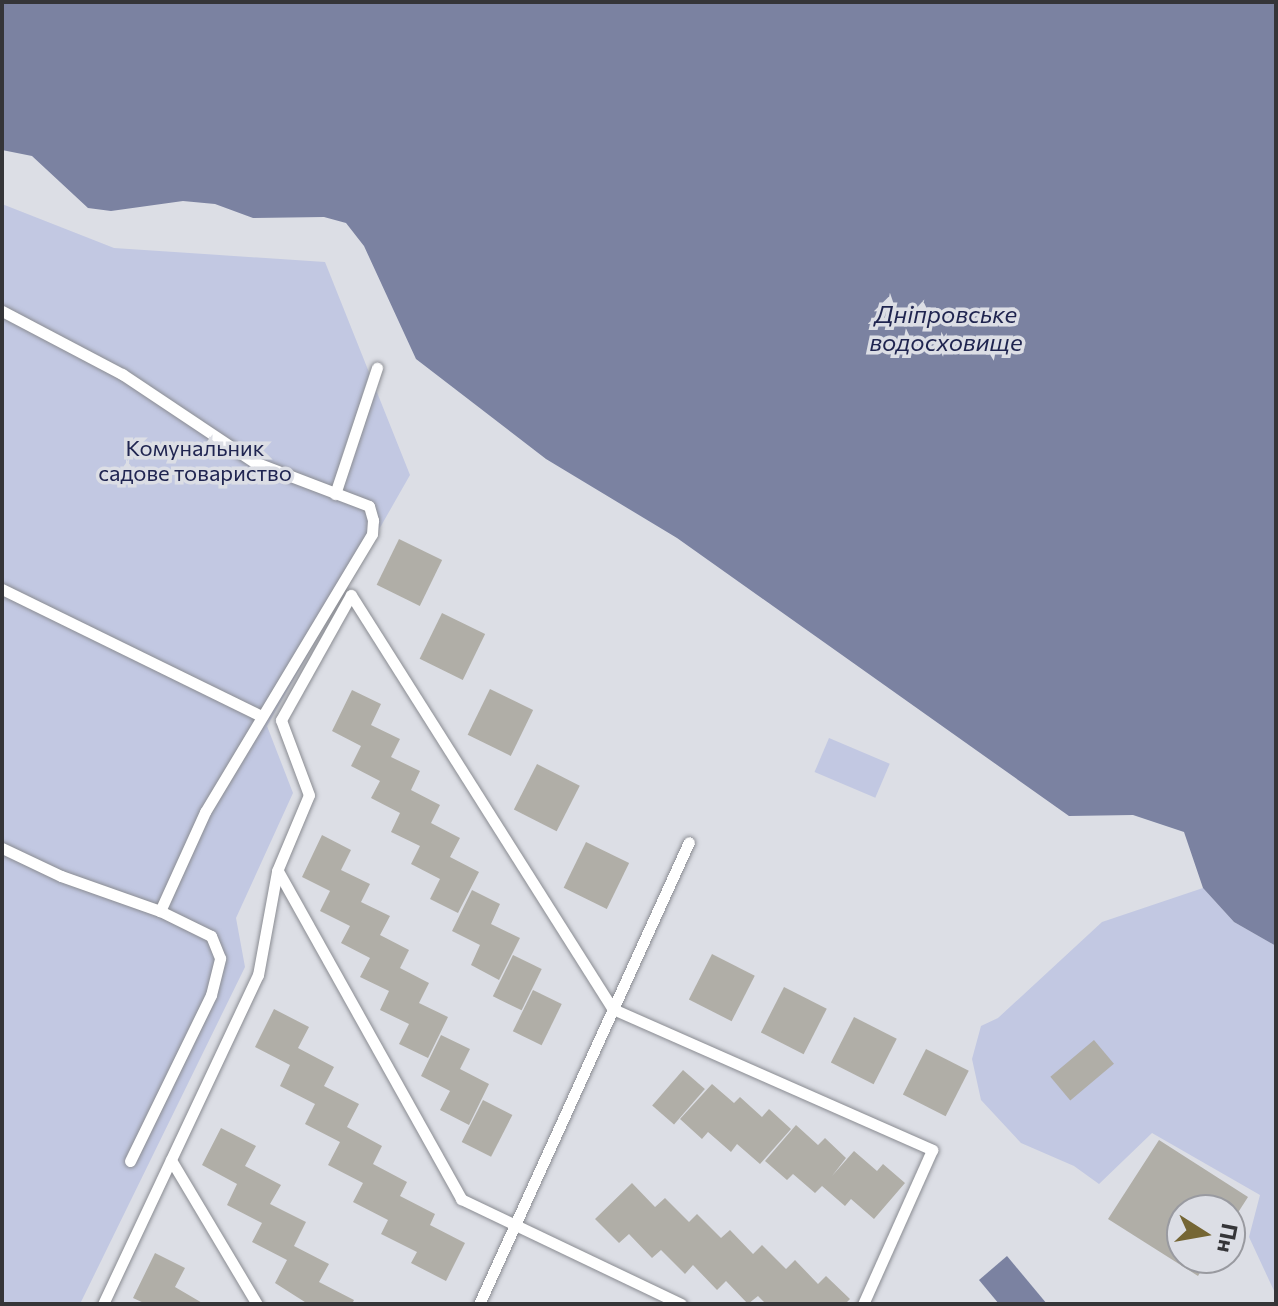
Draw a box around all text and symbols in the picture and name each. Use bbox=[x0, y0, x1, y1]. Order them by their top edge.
water label: Дніпровське водосховище bbox=[869, 300, 1023, 356]
park label: Комунальник садове товариство bbox=[98, 434, 292, 486]
north arrow bbox=[1166, 1194, 1246, 1274]
text: Пн bbox=[1212, 1221, 1244, 1255]

